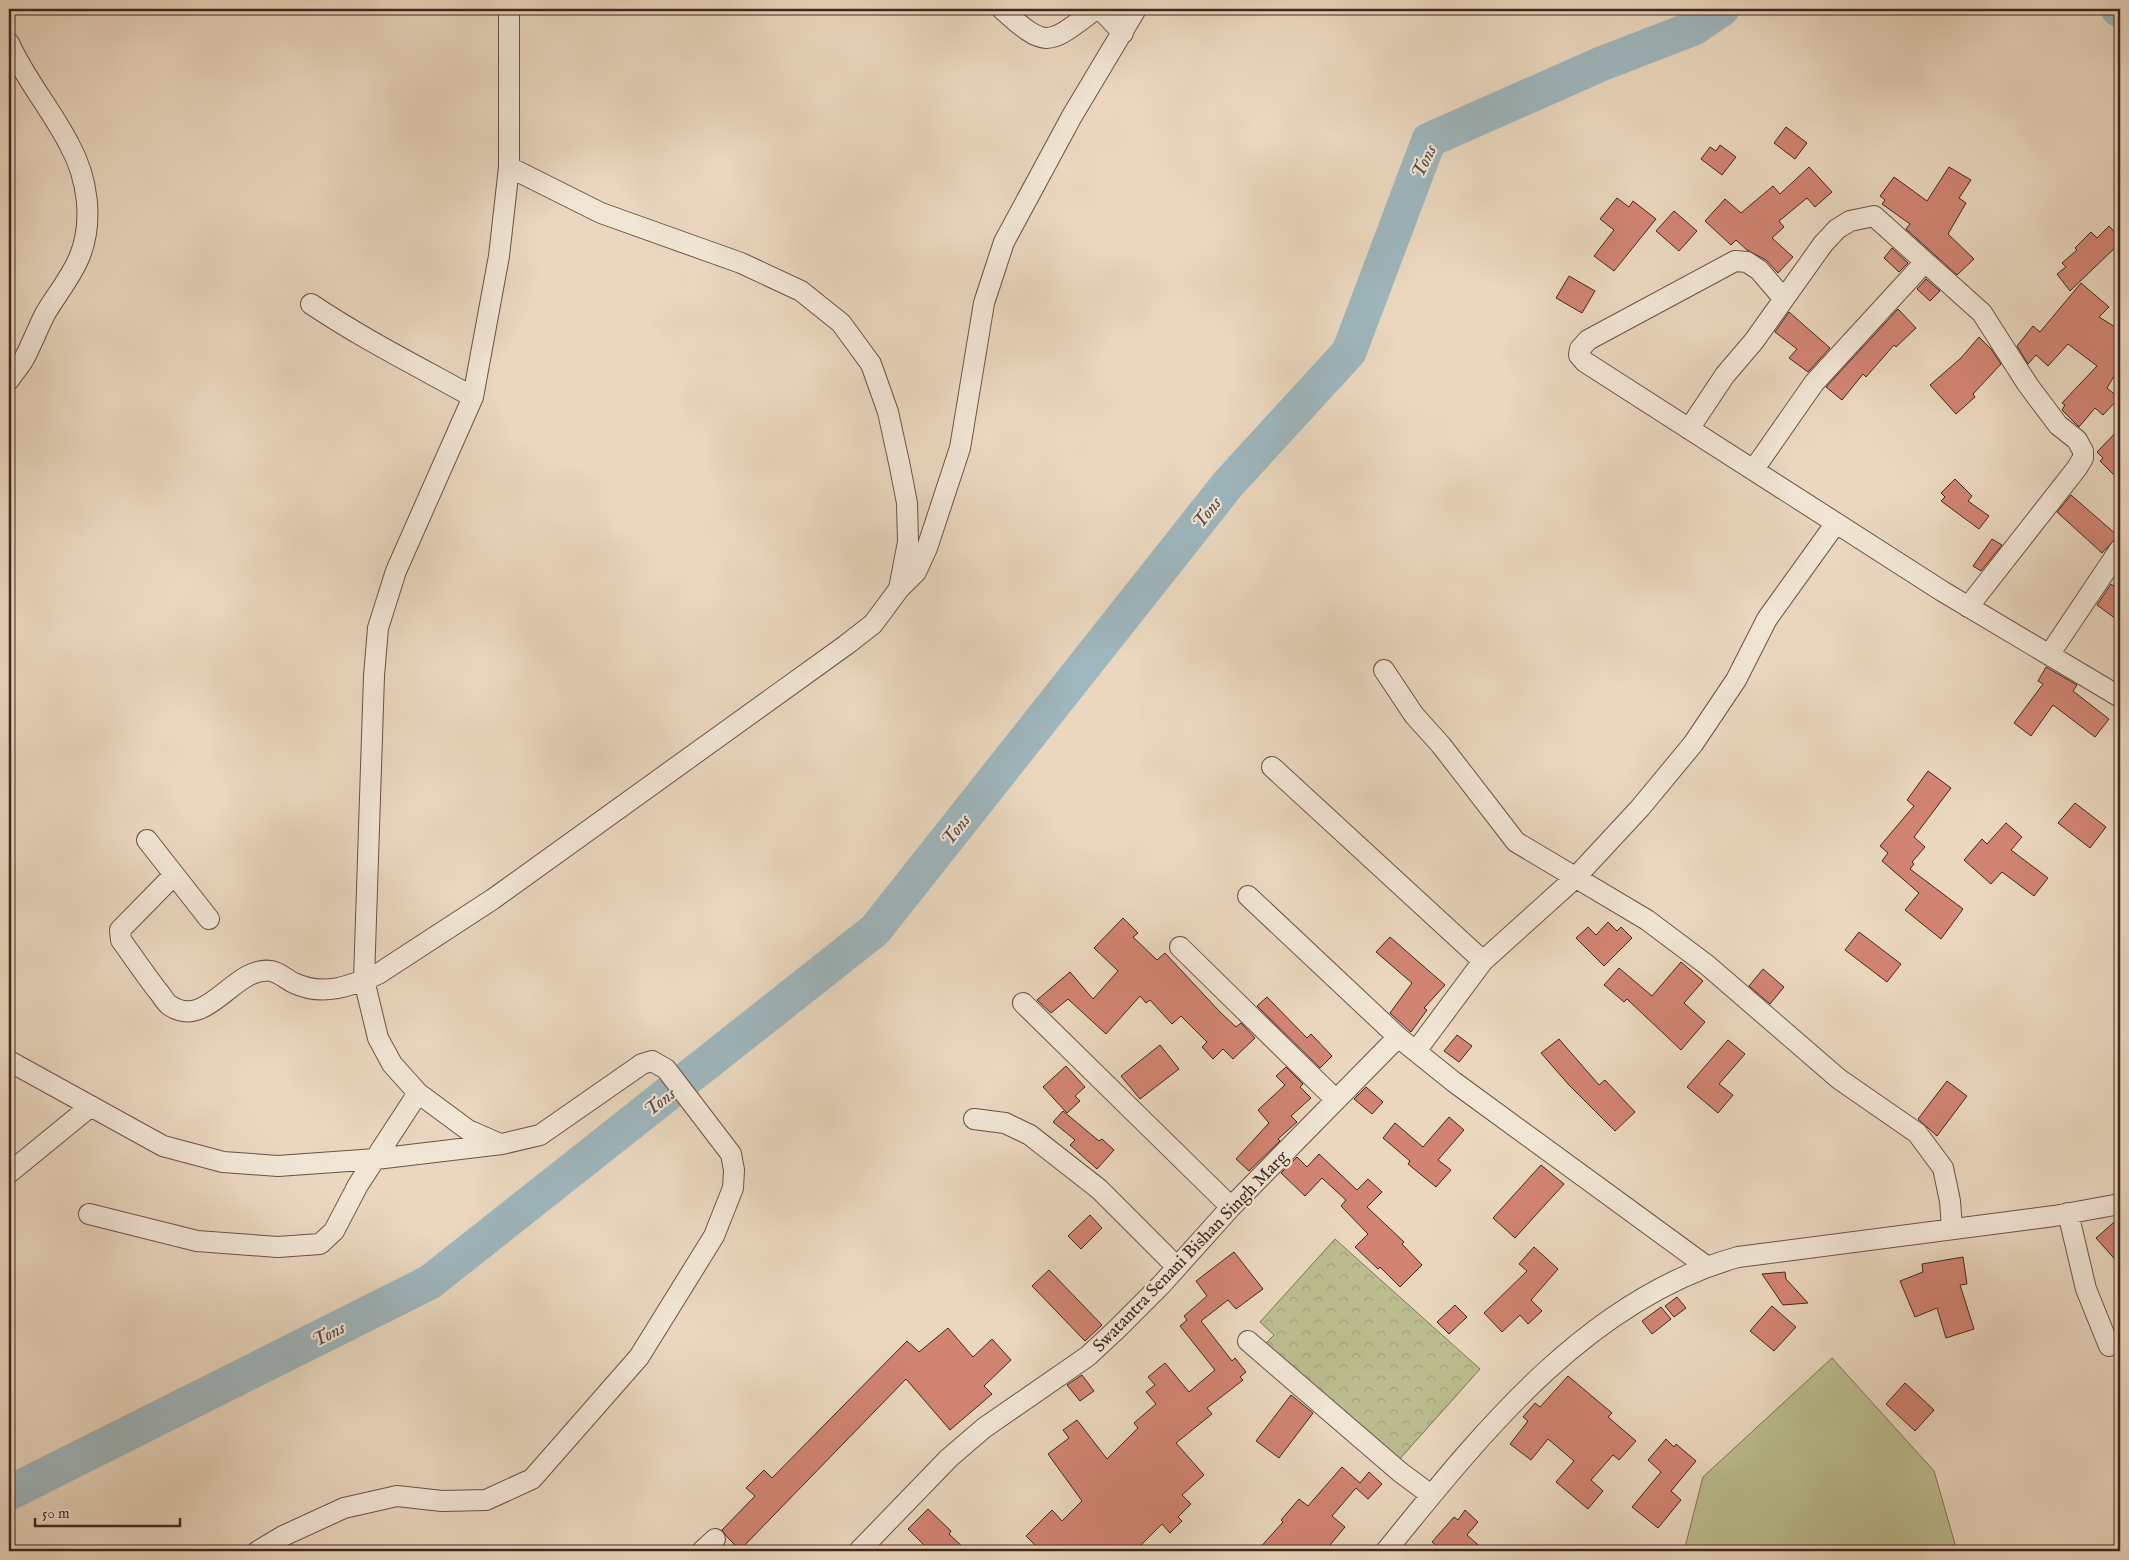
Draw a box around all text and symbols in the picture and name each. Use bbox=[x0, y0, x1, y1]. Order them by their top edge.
water label: Tons bbox=[1407, 141, 1443, 182]
water label: Tons bbox=[1188, 492, 1228, 534]
water label: Tons bbox=[937, 809, 977, 851]
water label: Tons bbox=[639, 1082, 682, 1123]
street label: Swatantra Senani Bishan Singh Marg bbox=[1088, 1146, 1294, 1358]
water label: Tons bbox=[308, 1316, 350, 1353]
scale bar bbox=[35, 1495, 180, 1527]
text: 50 m bbox=[42, 1504, 70, 1523]

